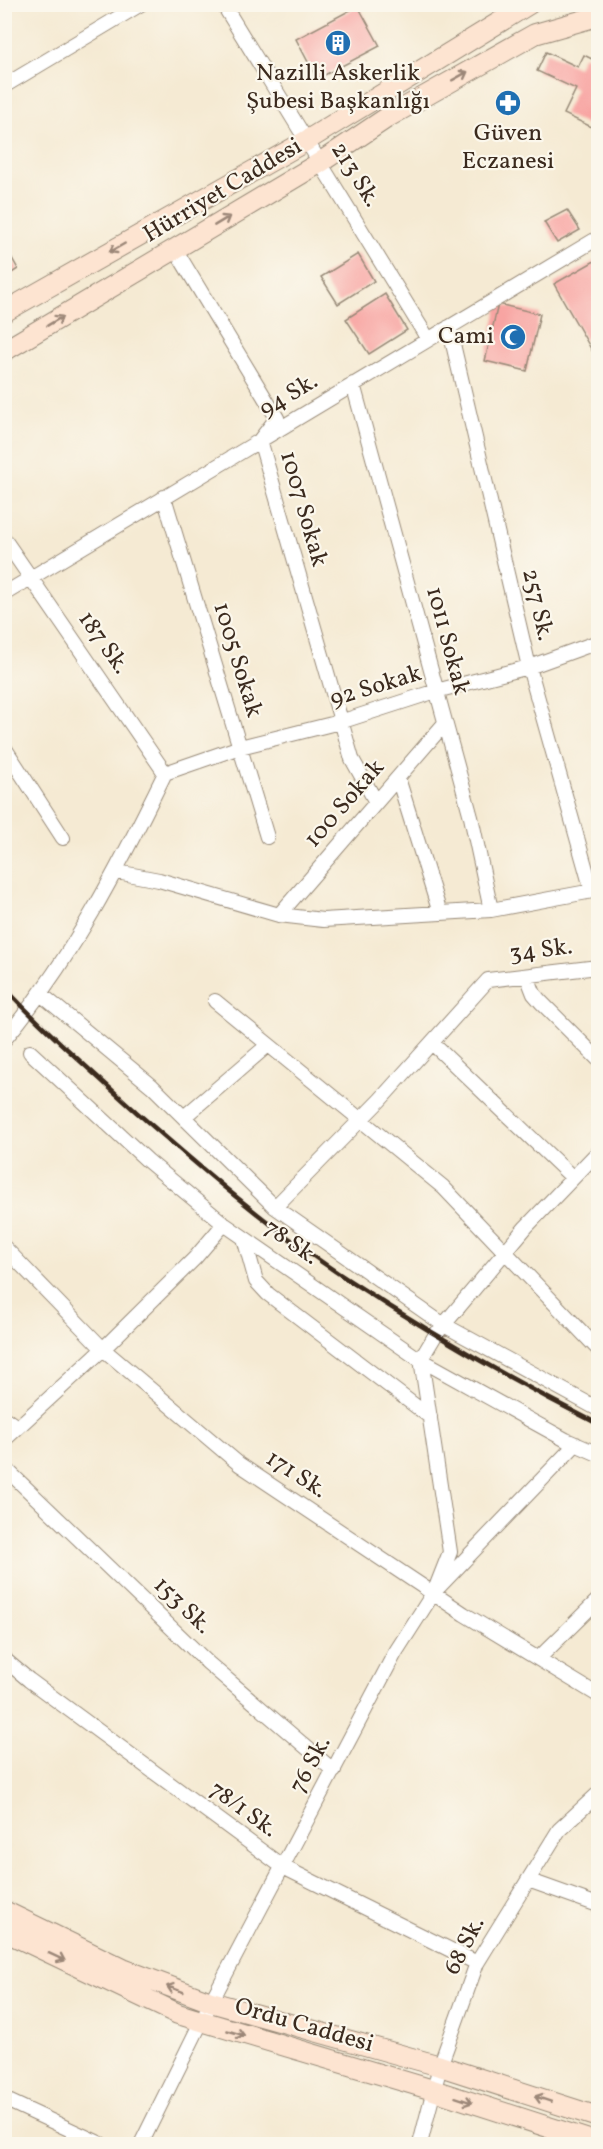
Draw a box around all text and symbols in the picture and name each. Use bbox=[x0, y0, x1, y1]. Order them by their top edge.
building icon: Nazilli Askerlik Şubesi Başkanlığı bbox=[323, 28, 353, 58]
place label: Nazilli Askerlik Şubesi Başkanlığı bbox=[246, 57, 430, 119]
one-way arrow bbox=[452, 70, 469, 82]
pharmacy icon: Güven Eczanesi bbox=[493, 88, 523, 118]
place label: Güven Eczanesi bbox=[462, 117, 554, 179]
street label: Hürriyet Caddesi bbox=[137, 130, 309, 252]
street label: 213 Sk. bbox=[322, 136, 388, 214]
one-way arrow bbox=[213, 215, 230, 227]
one-way arrow bbox=[109, 242, 126, 254]
one-way arrow bbox=[46, 315, 63, 327]
place label: Cami bbox=[438, 320, 494, 354]
mosque icon: Cami bbox=[498, 322, 528, 352]
street label: 94 Sk. bbox=[253, 365, 325, 427]
street label: 1007 Sokak bbox=[270, 447, 336, 571]
street label: 257 Sk. bbox=[512, 566, 562, 644]
street label: 1011 Sokak bbox=[416, 583, 478, 699]
street label: 1005 Sokak bbox=[203, 598, 271, 722]
street label: 187 Sk. bbox=[69, 605, 137, 681]
street label: 92 Sokak bbox=[326, 657, 426, 717]
street label: 100 Sokak bbox=[297, 752, 393, 856]
street label: 34 Sk. bbox=[507, 930, 575, 972]
street label: 78 Sk. bbox=[257, 1212, 325, 1274]
street label: 171 Sk. bbox=[259, 1442, 333, 1508]
street label: 153 Sk. bbox=[145, 1569, 219, 1643]
street label: 76 Sk. bbox=[282, 1730, 340, 1800]
street label: 78/1 Sk. bbox=[202, 1774, 284, 1846]
street label: 68 Sk. bbox=[436, 1911, 494, 1981]
one-way arrow bbox=[48, 1951, 66, 1963]
one-way arrow bbox=[166, 1982, 185, 1993]
street label: Ordu Caddesi bbox=[231, 1990, 377, 2062]
one-way arrow bbox=[227, 2027, 246, 2039]
one-way arrow bbox=[534, 2092, 553, 2103]
one-way arrow bbox=[454, 2095, 473, 2106]

